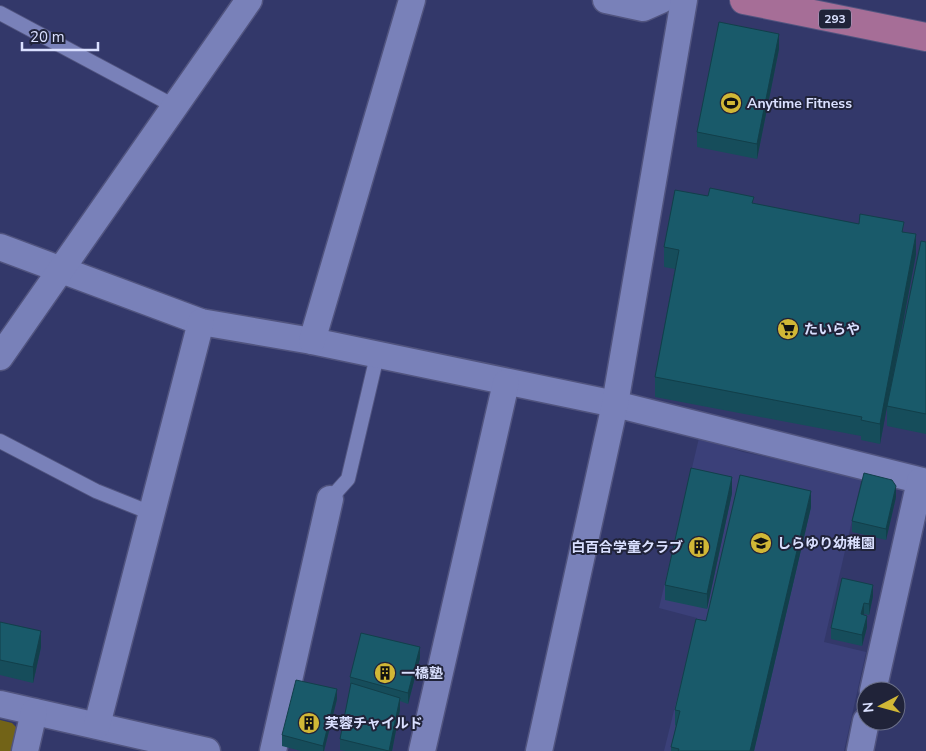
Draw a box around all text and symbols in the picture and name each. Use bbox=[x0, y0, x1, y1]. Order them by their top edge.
road number: 293 bbox=[819, 10, 851, 28]
scale bar bbox=[22, 20, 99, 52]
text: 20 m bbox=[30, 27, 65, 47]
sports icon: Anytime Fitness bbox=[719, 91, 743, 115]
place label: Anytime Fitness bbox=[747, 94, 852, 113]
supermarket icon: たいらや bbox=[776, 317, 800, 341]
place label: たいらや bbox=[804, 320, 860, 339]
school or university icon: しらゆり幼稚園 bbox=[749, 531, 773, 555]
place label: しらゆり幼稚園 bbox=[777, 534, 875, 553]
building icon: 白百合学童クラブ bbox=[687, 535, 711, 559]
place label: 白百合学童クラブ bbox=[571, 538, 683, 557]
building icon: 一橋塾 bbox=[373, 661, 397, 685]
place label: 一橋塾 bbox=[401, 664, 443, 683]
north arrow bbox=[856, 681, 906, 731]
text: N bbox=[859, 701, 879, 714]
building icon: 芙蓉チャイルド bbox=[297, 711, 321, 735]
place label: 芙蓉チャイルド bbox=[325, 714, 423, 733]

